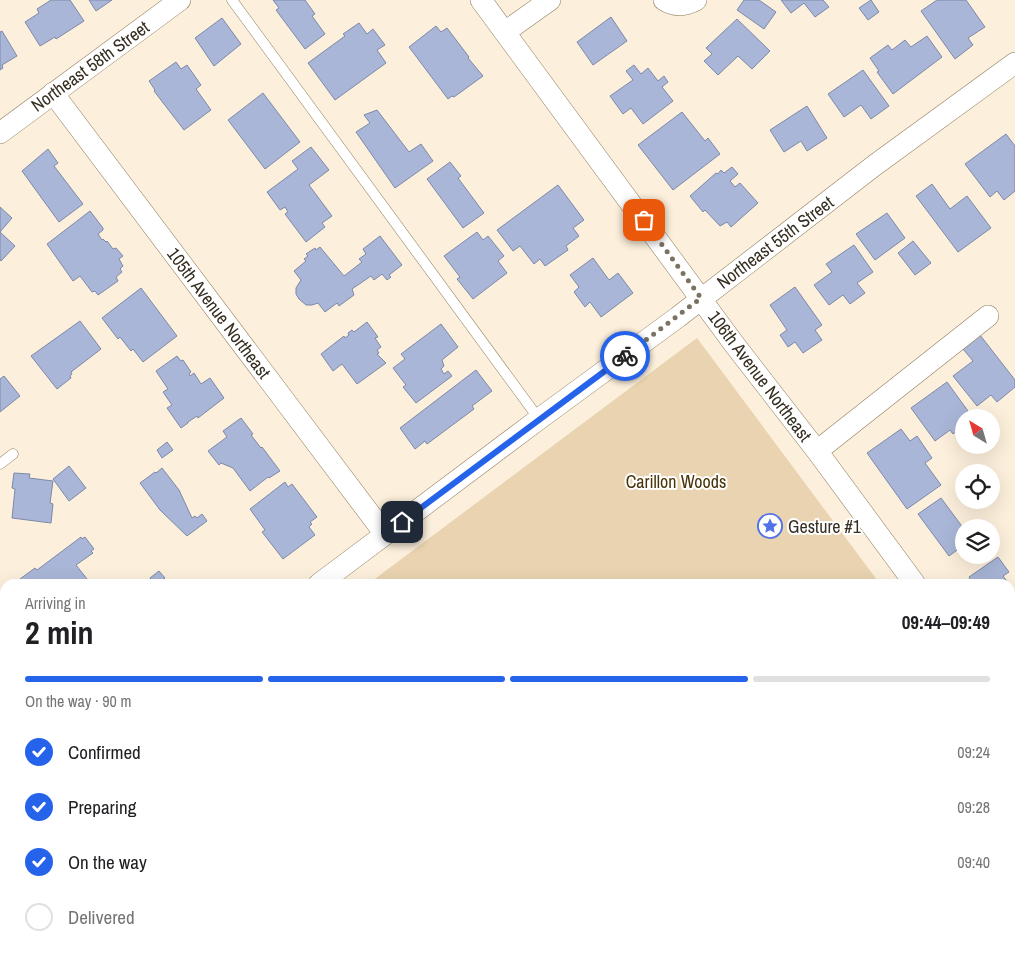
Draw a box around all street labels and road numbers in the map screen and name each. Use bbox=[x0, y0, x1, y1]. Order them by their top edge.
street label: Northeast 58th Street bbox=[26, 15, 154, 117]
street label: Northeast 55th Street bbox=[711, 190, 839, 294]
street label: 105th Avenue Northeast bbox=[161, 242, 277, 384]
street label: 106th Avenue Northeast bbox=[702, 305, 818, 447]

